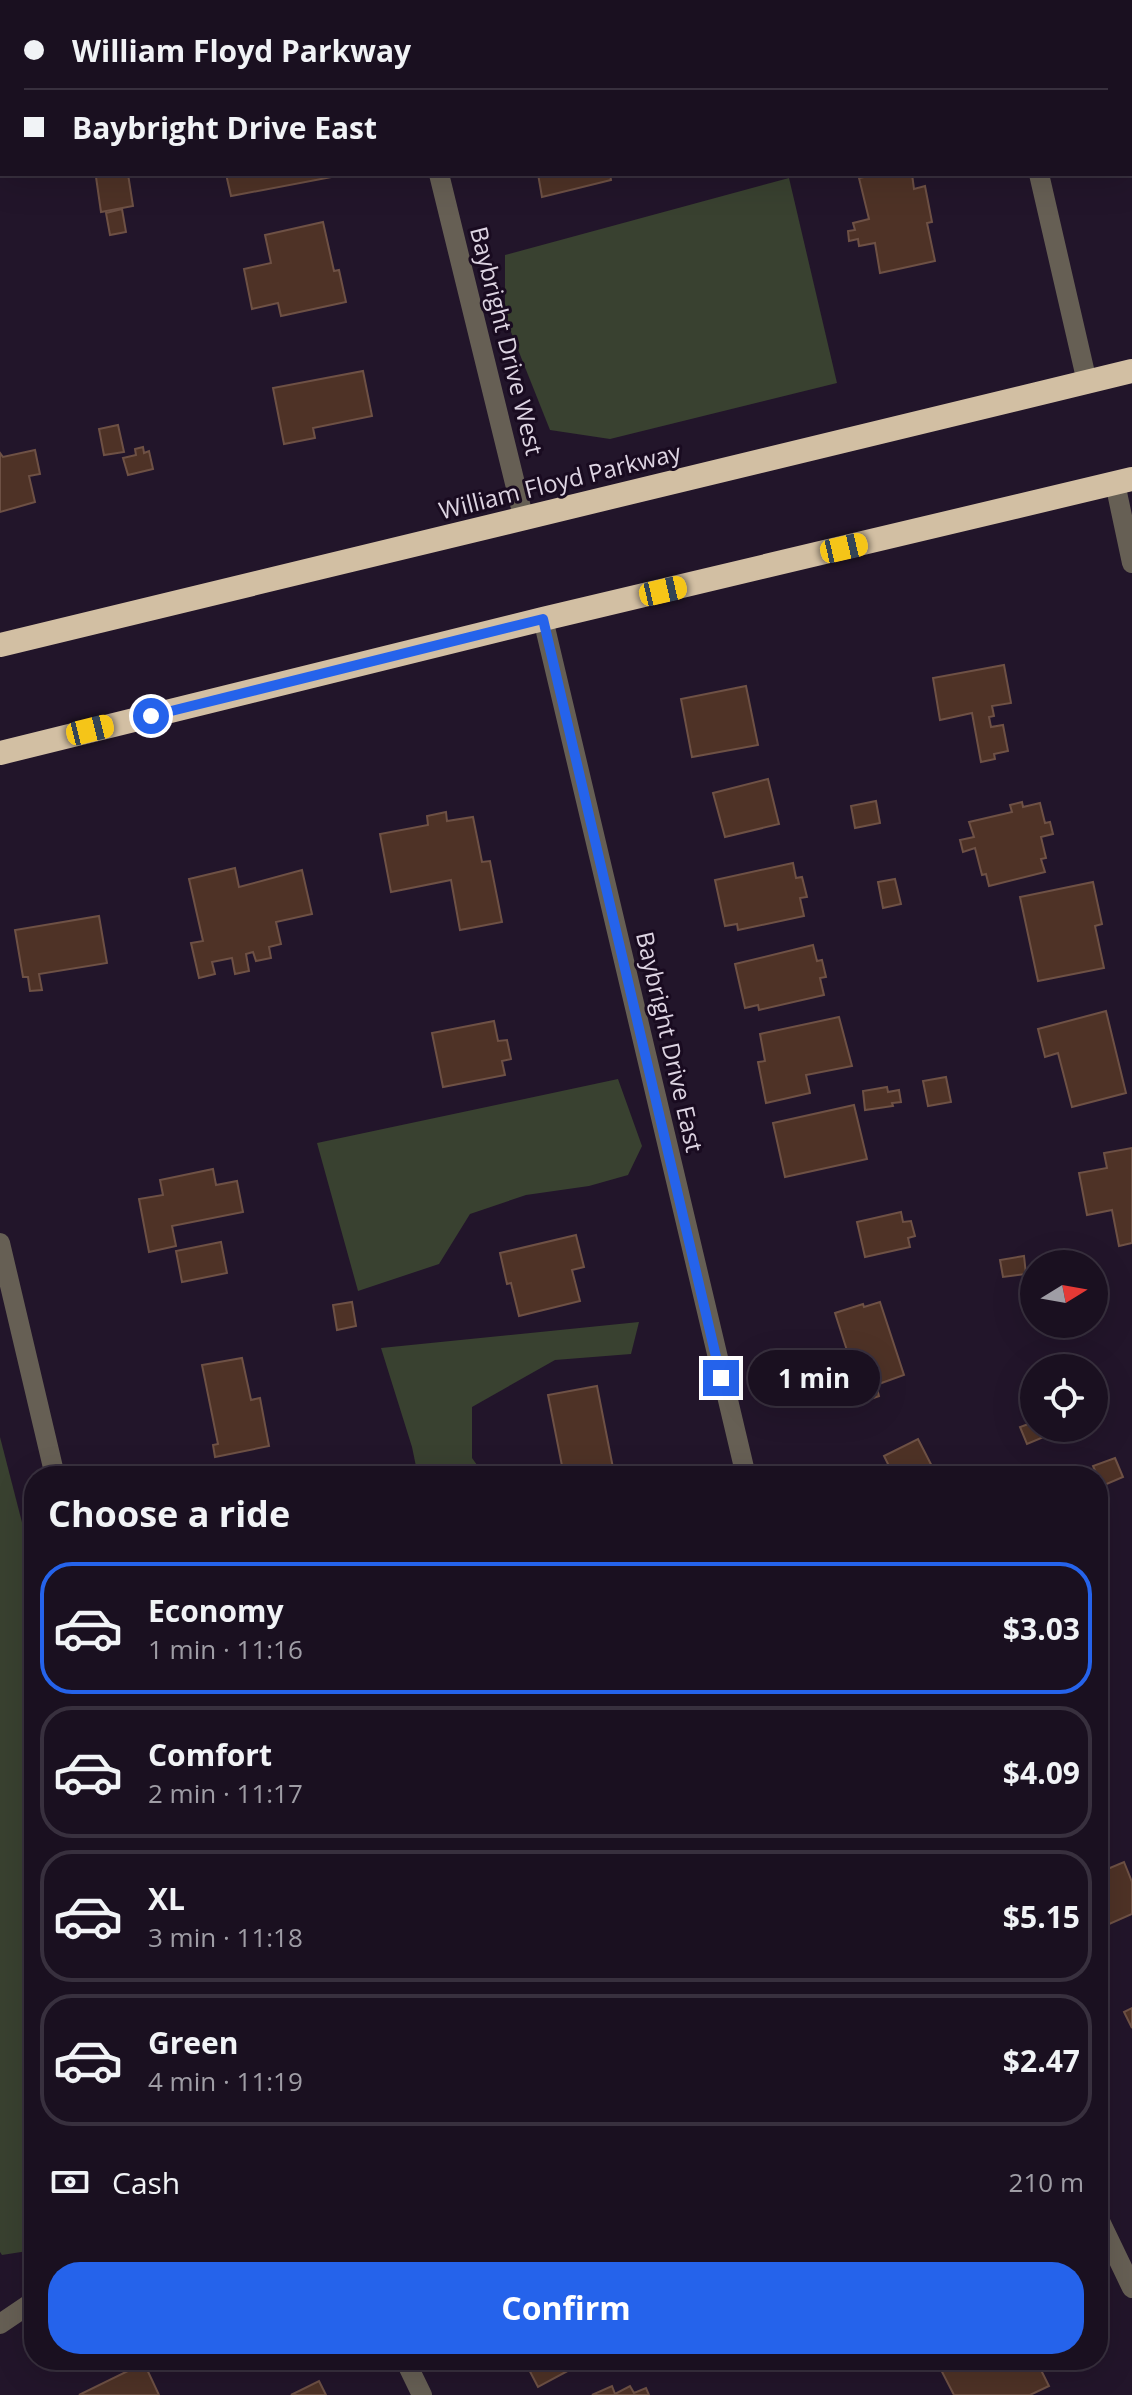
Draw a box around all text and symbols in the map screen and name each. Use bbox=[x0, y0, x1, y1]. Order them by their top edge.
text: William Floyd Parkway bbox=[72, 30, 411, 71]
text: Baybright Drive East bbox=[72, 107, 377, 148]
street label: Baybright Drive West bbox=[463, 223, 552, 458]
street label: William Floyd Parkway bbox=[435, 434, 685, 527]
car bbox=[818, 531, 870, 565]
car bbox=[637, 574, 689, 608]
route start bbox=[133, 698, 169, 734]
car bbox=[64, 713, 116, 747]
street label: Baybright Drive East bbox=[629, 928, 712, 1155]
north arrow bbox=[1020, 1250, 1108, 1338]
map controls bbox=[1020, 1250, 1108, 1442]
callout: 1 min bbox=[749, 1350, 881, 1406]
button: locate bbox=[1020, 1354, 1108, 1442]
route end bbox=[703, 1360, 739, 1396]
text: 1 min bbox=[778, 1360, 850, 1396]
text: Choose a ride bbox=[48, 1489, 290, 1538]
text: Economy bbox=[148, 1590, 284, 1631]
icon: car bbox=[52, 1592, 124, 1664]
text: $3.03 bbox=[1003, 1608, 1080, 1649]
text: 1 min · 11:16 bbox=[148, 1631, 303, 1667]
text: Comfort bbox=[148, 1734, 272, 1775]
icon: car bbox=[52, 1736, 124, 1808]
text: $4.09 bbox=[1003, 1752, 1080, 1793]
text: 2 min · 11:17 bbox=[148, 1775, 303, 1811]
text: XL bbox=[148, 1878, 185, 1919]
icon: car bbox=[52, 1880, 124, 1952]
text: $5.15 bbox=[1003, 1896, 1080, 1937]
text: 3 min · 11:18 bbox=[148, 1919, 303, 1955]
text: Green bbox=[148, 2022, 239, 2063]
icon: car bbox=[52, 2024, 124, 2096]
text: $2.47 bbox=[1003, 2040, 1080, 2081]
text: 4 min · 11:19 bbox=[148, 2063, 303, 2099]
icon: cash bbox=[48, 2160, 92, 2204]
text: Cash bbox=[112, 2162, 180, 2203]
text: 210 m bbox=[1009, 2164, 1084, 2200]
button: Confirm bbox=[48, 2262, 1084, 2354]

